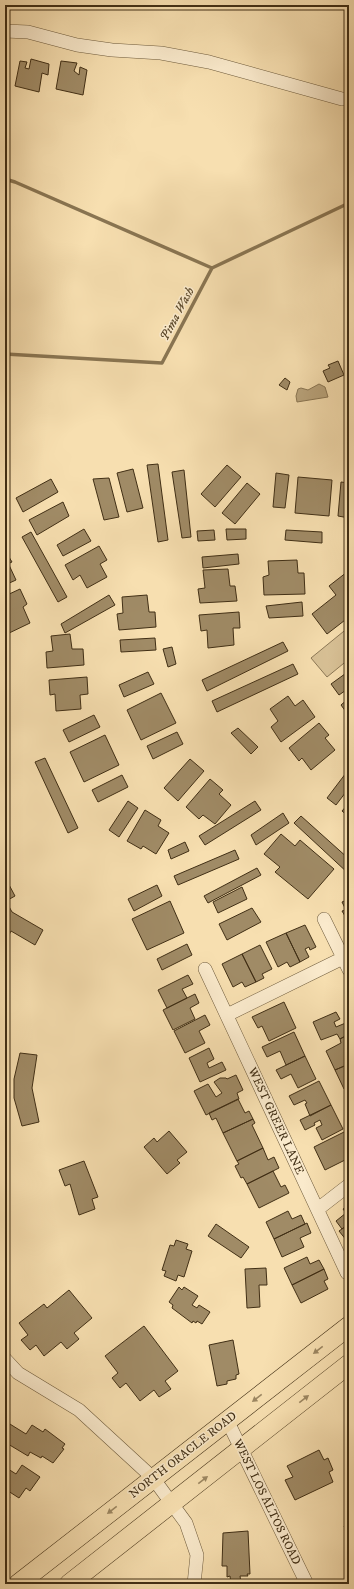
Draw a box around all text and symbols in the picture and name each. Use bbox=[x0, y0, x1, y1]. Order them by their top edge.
water label: Pima Wash bbox=[156, 284, 198, 343]
street label: WEST GREER LANE bbox=[244, 1064, 308, 1177]
one-way arrow bbox=[313, 1345, 324, 1354]
one-way arrow bbox=[251, 1393, 262, 1402]
one-way arrow bbox=[299, 1395, 310, 1403]
street label: NORTH ORACLE ROAD bbox=[126, 1408, 240, 1502]
street label: WEST LOS ALTOS ROAD bbox=[230, 1436, 304, 1567]
one-way arrow bbox=[197, 1475, 208, 1484]
one-way arrow bbox=[106, 1506, 117, 1515]

